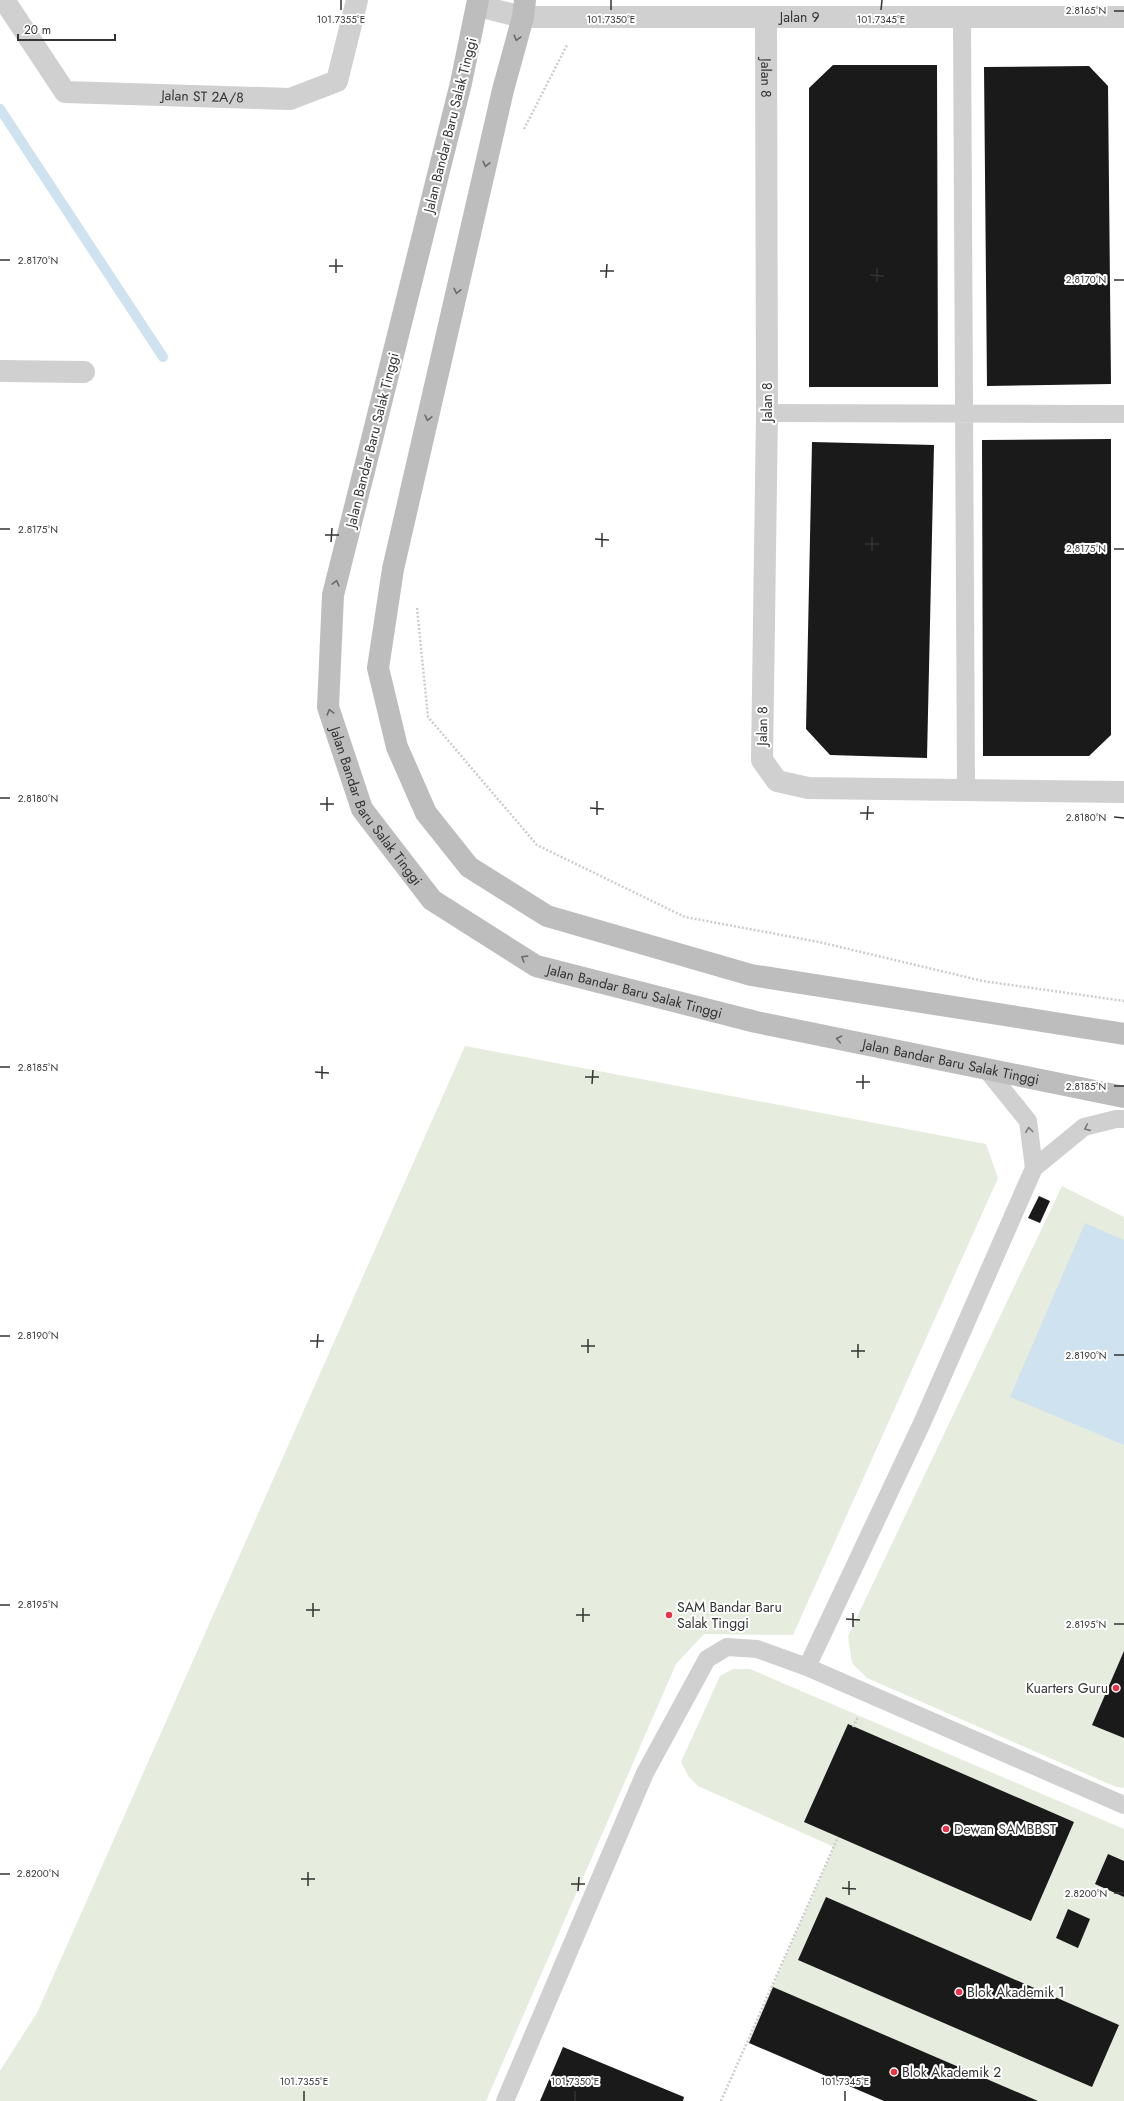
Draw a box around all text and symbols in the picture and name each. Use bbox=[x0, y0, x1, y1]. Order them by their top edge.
text: 2.8165°N bbox=[1066, 3, 1106, 18]
street label: Jalan 9 bbox=[778, 7, 820, 27]
text: 101.7355°E bbox=[317, 12, 365, 27]
text: 101.7350°E bbox=[587, 12, 635, 27]
text: 101.7345°E bbox=[857, 12, 905, 27]
scale bar bbox=[18, 16, 115, 42]
text: 20 m bbox=[24, 21, 51, 39]
one-way arrow bbox=[513, 34, 522, 41]
street label: Jalan Bandar Baru Salak Tinggi bbox=[418, 35, 481, 217]
street label: Jalan 8 bbox=[756, 56, 776, 98]
street label: Jalan ST 2A/8 bbox=[159, 85, 244, 108]
one-way arrow bbox=[482, 161, 490, 167]
text: 2.8170°N bbox=[18, 253, 58, 268]
text: 2.8170°N bbox=[1066, 272, 1106, 287]
one-way arrow bbox=[453, 288, 461, 294]
street label: Jalan Bandar Baru Salak Tinggi bbox=[340, 350, 403, 532]
street label: Jalan 8 bbox=[757, 382, 777, 424]
one-way arrow bbox=[424, 414, 432, 421]
text: 2.8175°N bbox=[18, 522, 58, 537]
text: 2.8175°N bbox=[1066, 541, 1106, 556]
one-way arrow bbox=[331, 579, 339, 586]
street label: Jalan 8 bbox=[752, 706, 772, 748]
one-way arrow bbox=[326, 708, 335, 715]
street label: Jalan Bandar Baru Salak Tinggi bbox=[325, 722, 427, 890]
text: 2.8180°N bbox=[18, 791, 58, 806]
text: 2.8180°N bbox=[1066, 810, 1106, 825]
one-way arrow bbox=[521, 956, 528, 963]
street label: Jalan Bandar Baru Salak Tinggi bbox=[543, 959, 724, 1023]
street label: Jalan Bandar Baru Salak Tinggi bbox=[859, 1034, 1041, 1089]
one-way arrow bbox=[836, 1035, 842, 1044]
text: 2.8185°N bbox=[18, 1060, 58, 1075]
text: 2.8185°N bbox=[1066, 1079, 1106, 1094]
one-way arrow bbox=[1083, 1123, 1090, 1131]
one-way arrow bbox=[1025, 1127, 1034, 1133]
text: 2.8190°N bbox=[18, 1328, 58, 1343]
text: 2.8190°N bbox=[1066, 1348, 1106, 1363]
text: 2.8195°N bbox=[18, 1597, 58, 1612]
place label: SAM Bandar Baru Salak Tinggi bbox=[677, 1597, 782, 1633]
marker: SAM Bandar Baru Salak Tinggi bbox=[664, 1610, 674, 1620]
text: 2.8195°N bbox=[1066, 1617, 1106, 1632]
place label: Kuarters Guru bbox=[1026, 1678, 1108, 1698]
marker: Kuarters Guru bbox=[1111, 1683, 1121, 1693]
place label: Dewan SAMBBST bbox=[954, 1819, 1057, 1839]
marker: Dewan SAMBBST bbox=[941, 1824, 951, 1834]
text: 2.8200°N bbox=[17, 1866, 59, 1881]
text: 2.8200°N bbox=[1065, 1886, 1107, 1901]
place label: Blok Akademik 1 bbox=[967, 1982, 1065, 2002]
marker: Blok Akademik 1 bbox=[954, 1987, 964, 1997]
place label: Blok Akademik 2 bbox=[902, 2062, 1001, 2082]
marker: Blok Akademik 2 bbox=[889, 2067, 899, 2077]
text: 101.7355°E bbox=[280, 2074, 328, 2089]
text: 101.7350°E bbox=[551, 2074, 599, 2089]
text: 101.7345°E bbox=[821, 2074, 869, 2089]

